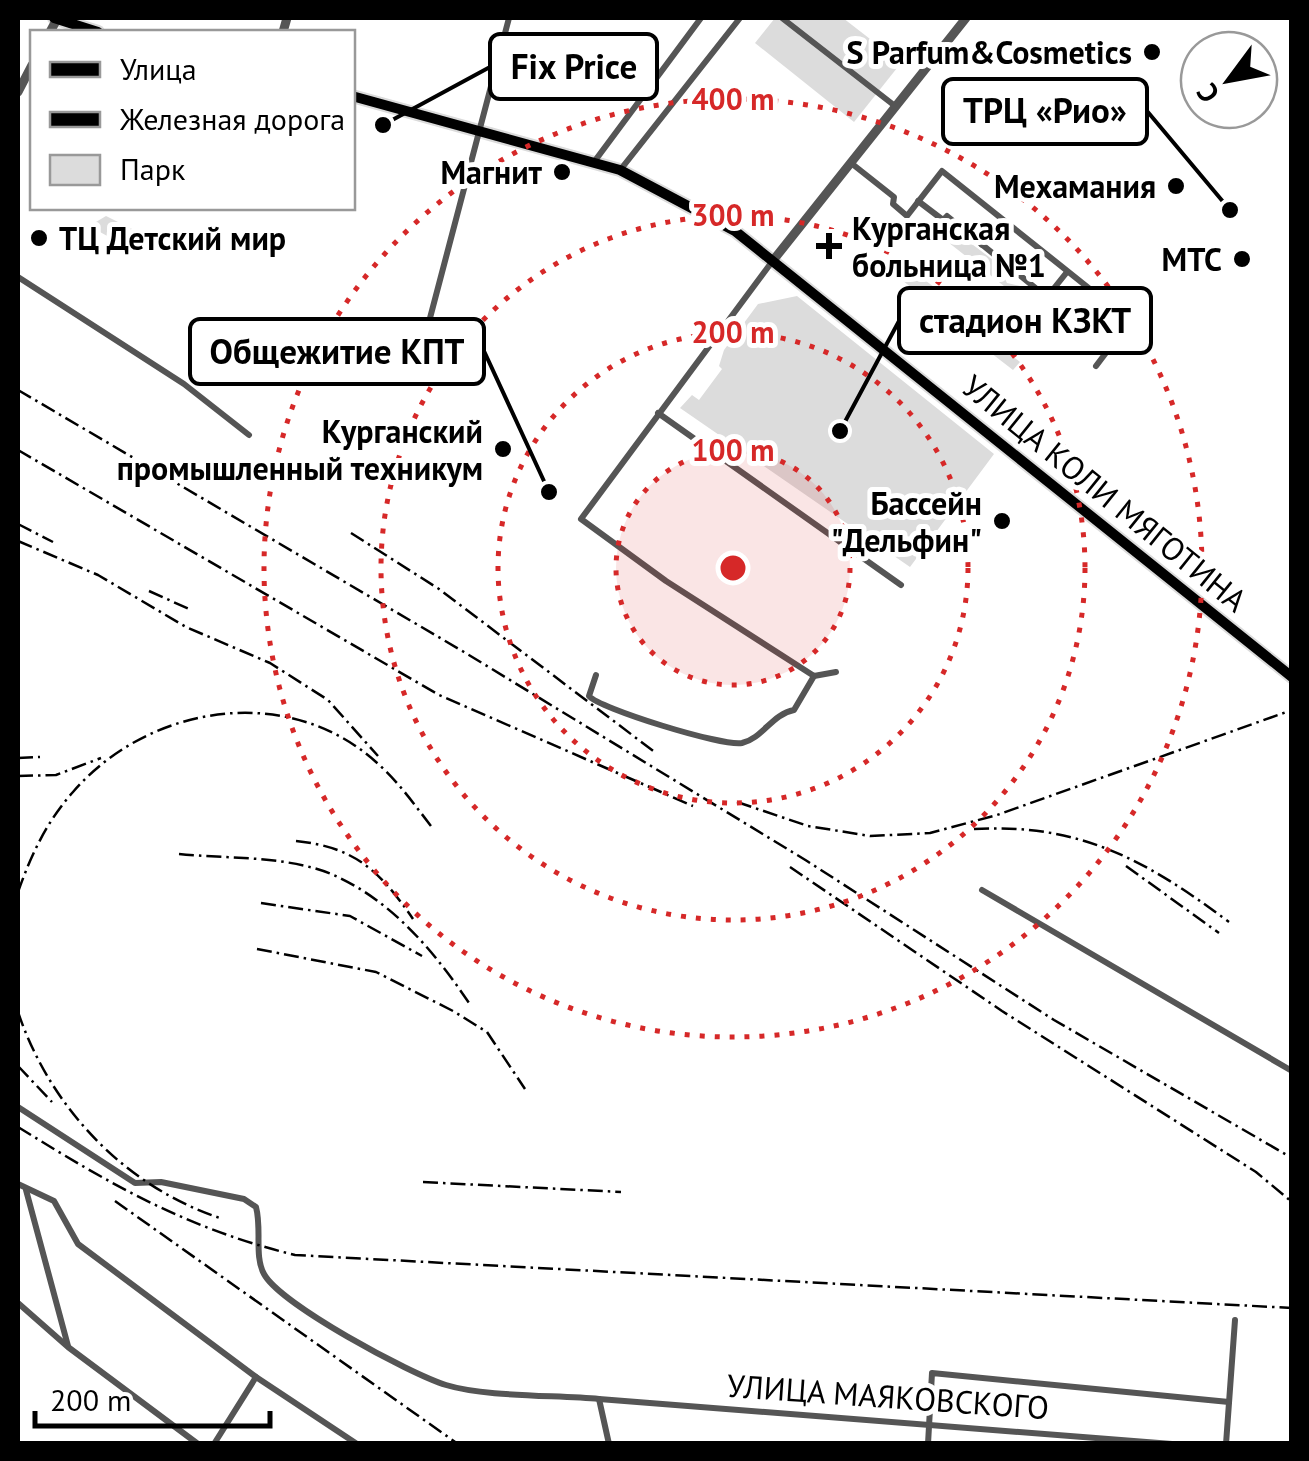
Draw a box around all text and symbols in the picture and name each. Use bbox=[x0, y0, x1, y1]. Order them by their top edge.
legend bbox=[30, 30, 355, 210]
north arrow bbox=[1179, 30, 1279, 130]
place label: S Parfum&Cosmetics bbox=[847, 31, 1132, 73]
callout: Fix Price bbox=[490, 34, 657, 99]
marker: S Parfum&Cosmetics bbox=[1141, 41, 1163, 63]
text: Fix Price bbox=[511, 43, 637, 89]
text: Улица bbox=[120, 49, 197, 88]
text: С bbox=[1188, 77, 1227, 110]
text: 400 m bbox=[692, 79, 774, 118]
callout: ТРЦ «Рио» bbox=[943, 79, 1147, 144]
text: ТРЦ «Рио» bbox=[963, 87, 1127, 133]
text: Железная дорога bbox=[119, 99, 345, 138]
text: Парк bbox=[120, 149, 186, 188]
place label: Магнит bbox=[440, 151, 543, 193]
marker: Магнит bbox=[551, 161, 573, 183]
place label: Мехамания bbox=[994, 165, 1156, 207]
marker: Мехамания bbox=[1165, 175, 1187, 197]
text: 300 m bbox=[692, 195, 774, 234]
place label: Курганская больница №1 bbox=[852, 207, 1046, 286]
place label: ТЦ Детский мир bbox=[59, 217, 286, 259]
marker: ТЦ Детский мир bbox=[28, 227, 50, 249]
marker: Курганская больница №1 bbox=[816, 233, 842, 259]
place label: МТС bbox=[1162, 238, 1222, 280]
marker: МТС bbox=[1231, 248, 1253, 270]
callout: стадион КЗКТ bbox=[899, 288, 1151, 353]
text: стадион КЗКТ bbox=[919, 297, 1131, 343]
text: 200 m bbox=[692, 312, 774, 351]
callout: Общежитие КПТ bbox=[190, 319, 484, 384]
text: Общежитие КПТ bbox=[210, 328, 465, 374]
street label: УЛИЦА КОЛИ МЯГОТИНА bbox=[954, 365, 1256, 621]
place label: Курганский промышленный техникум bbox=[117, 410, 483, 489]
text: 100 m bbox=[692, 430, 774, 469]
marker: Курганский промышленный техникум bbox=[492, 438, 514, 460]
place label: Бассейн "Дельфин" bbox=[831, 482, 982, 561]
marker: Бассейн "Дельфин" bbox=[991, 510, 1013, 532]
centre of rings bbox=[715, 550, 751, 586]
street label: УЛИЦА МАЯКОВСКОГО bbox=[726, 1364, 1050, 1428]
scale bar bbox=[35, 1366, 270, 1428]
text: 200 m bbox=[50, 1380, 131, 1419]

